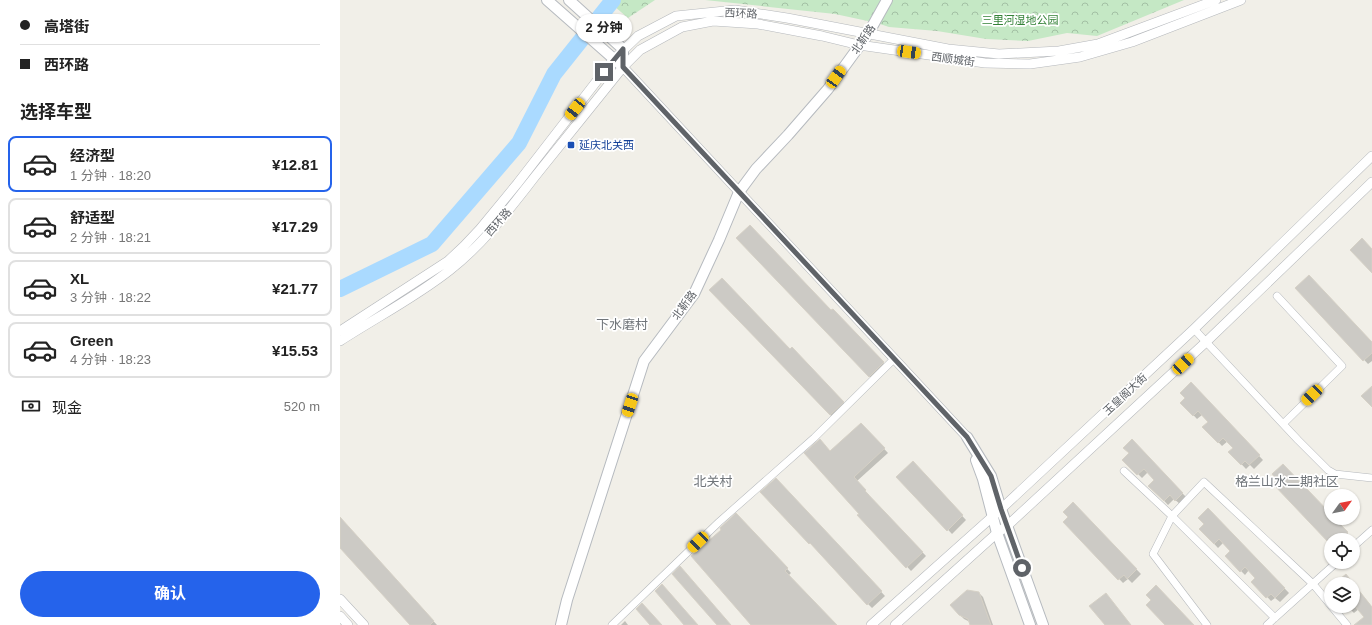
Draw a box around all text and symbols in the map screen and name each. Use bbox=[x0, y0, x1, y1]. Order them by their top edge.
street label: 西环路 bbox=[724, 6, 758, 20]
callout: 2 分钟 bbox=[576, 14, 632, 42]
park label: 三里河湿地公园 bbox=[982, 14, 1059, 26]
text: 高塔街 bbox=[44, 18, 89, 35]
text: 2 分钟 bbox=[586, 20, 622, 35]
street label: 北靳路 bbox=[849, 22, 877, 56]
car bbox=[896, 44, 922, 60]
street label: 西顺城街 bbox=[930, 50, 976, 68]
text: 西环路 bbox=[44, 56, 89, 73]
route end bbox=[595, 63, 613, 81]
car bbox=[824, 64, 848, 90]
car bbox=[563, 96, 587, 122]
text: 选择车型 bbox=[20, 102, 92, 122]
place label: 延庆北关西 bbox=[579, 139, 634, 151]
marker: 延庆北关西 bbox=[566, 140, 576, 150]
icon: car bbox=[22, 146, 58, 182]
text: 经济型 bbox=[70, 147, 115, 164]
text: ¥12.81 bbox=[272, 156, 318, 173]
text: 1 分钟 · 18:20 bbox=[70, 168, 151, 183]
street label: 西环路 bbox=[483, 206, 513, 238]
icon: car bbox=[22, 208, 58, 244]
text: 舒适型 bbox=[70, 209, 115, 226]
text: ¥17.29 bbox=[272, 218, 318, 235]
text: 2 分钟 · 18:21 bbox=[70, 230, 151, 245]
icon: car bbox=[22, 270, 58, 306]
text: XL bbox=[70, 270, 89, 287]
text: ¥21.77 bbox=[272, 280, 318, 297]
street label: 北靳路 bbox=[669, 288, 699, 322]
text: 3 分钟 · 18:22 bbox=[70, 290, 151, 305]
district label: 下水磨村 bbox=[596, 317, 648, 332]
icon: car bbox=[22, 332, 58, 368]
text: Green bbox=[70, 332, 113, 349]
text: ¥15.53 bbox=[272, 342, 318, 359]
car bbox=[1170, 351, 1196, 377]
text: 4 分钟 · 18:23 bbox=[70, 352, 151, 367]
street label: 玉皇阁大街 bbox=[1101, 371, 1149, 417]
car bbox=[1299, 382, 1325, 408]
car bbox=[621, 392, 639, 418]
icon: cash bbox=[20, 395, 42, 417]
text: 现金 bbox=[52, 399, 82, 416]
text: 520 m bbox=[284, 399, 320, 414]
district label: 北关村 bbox=[693, 474, 733, 489]
district label: 格兰山水二期社区 bbox=[1235, 474, 1339, 489]
north arrow bbox=[1324, 489, 1360, 525]
map controls bbox=[1324, 489, 1360, 613]
car bbox=[685, 529, 711, 555]
button: locate bbox=[1324, 533, 1360, 569]
route start bbox=[1013, 559, 1031, 577]
button: 确认 bbox=[20, 571, 320, 617]
button: layers bbox=[1324, 577, 1360, 613]

